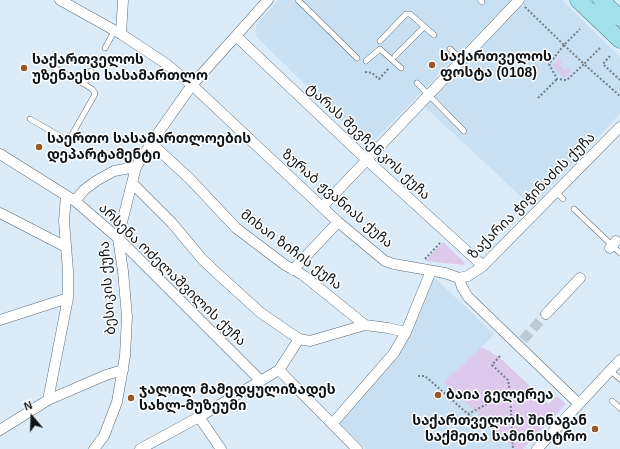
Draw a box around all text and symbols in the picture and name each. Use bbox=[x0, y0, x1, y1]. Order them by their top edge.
place label: საქართველოს ფოსტა (0108) bbox=[440, 49, 552, 82]
place label: საქართველოს უზენაესი სასამართლო bbox=[32, 52, 208, 84]
marker: საქართველოს ფოსტა (0108) bbox=[427, 60, 437, 70]
marker: საქართველოს უზენაესი სასამართლო bbox=[19, 63, 29, 73]
street label: ტარას შევჩენკოს ქუჩა bbox=[303, 80, 433, 204]
street label: ზაქარია ჭიჭინაძის ქუჩა bbox=[465, 129, 599, 263]
place label: საერთო სასამართლოების დეპარტამენტი bbox=[47, 131, 251, 164]
marker: საერთო სასამართლოების დეპარტამენტი bbox=[34, 142, 44, 152]
street label: ზურაბ ჟვანიას ქუჩა bbox=[278, 146, 396, 252]
street label: არსენა ოძელაშვილის ქუჩა bbox=[95, 200, 249, 350]
street label: მიხაი ზიჩის ქუჩა bbox=[237, 206, 345, 294]
street label: ბესიკის ქუჩა bbox=[96, 241, 120, 335]
place label: ჯალილ მამედყულიზადეს სახლ-მუზეუმი bbox=[139, 382, 336, 414]
place label: ბაია გელერეა bbox=[446, 387, 553, 403]
marker: ბაია გელერეა bbox=[433, 390, 443, 400]
marker: ჯალილ მამედყულიზადეს სახლ-მუზეუმი bbox=[126, 393, 136, 403]
north arrow bbox=[12, 397, 52, 437]
text: N bbox=[22, 399, 34, 413]
place label: საქართველოს შინაგან საქმეთა სამინისტრო bbox=[412, 413, 587, 446]
marker: საქართველოს შინაგან საქმეთა სამინისტრო bbox=[590, 424, 600, 434]

